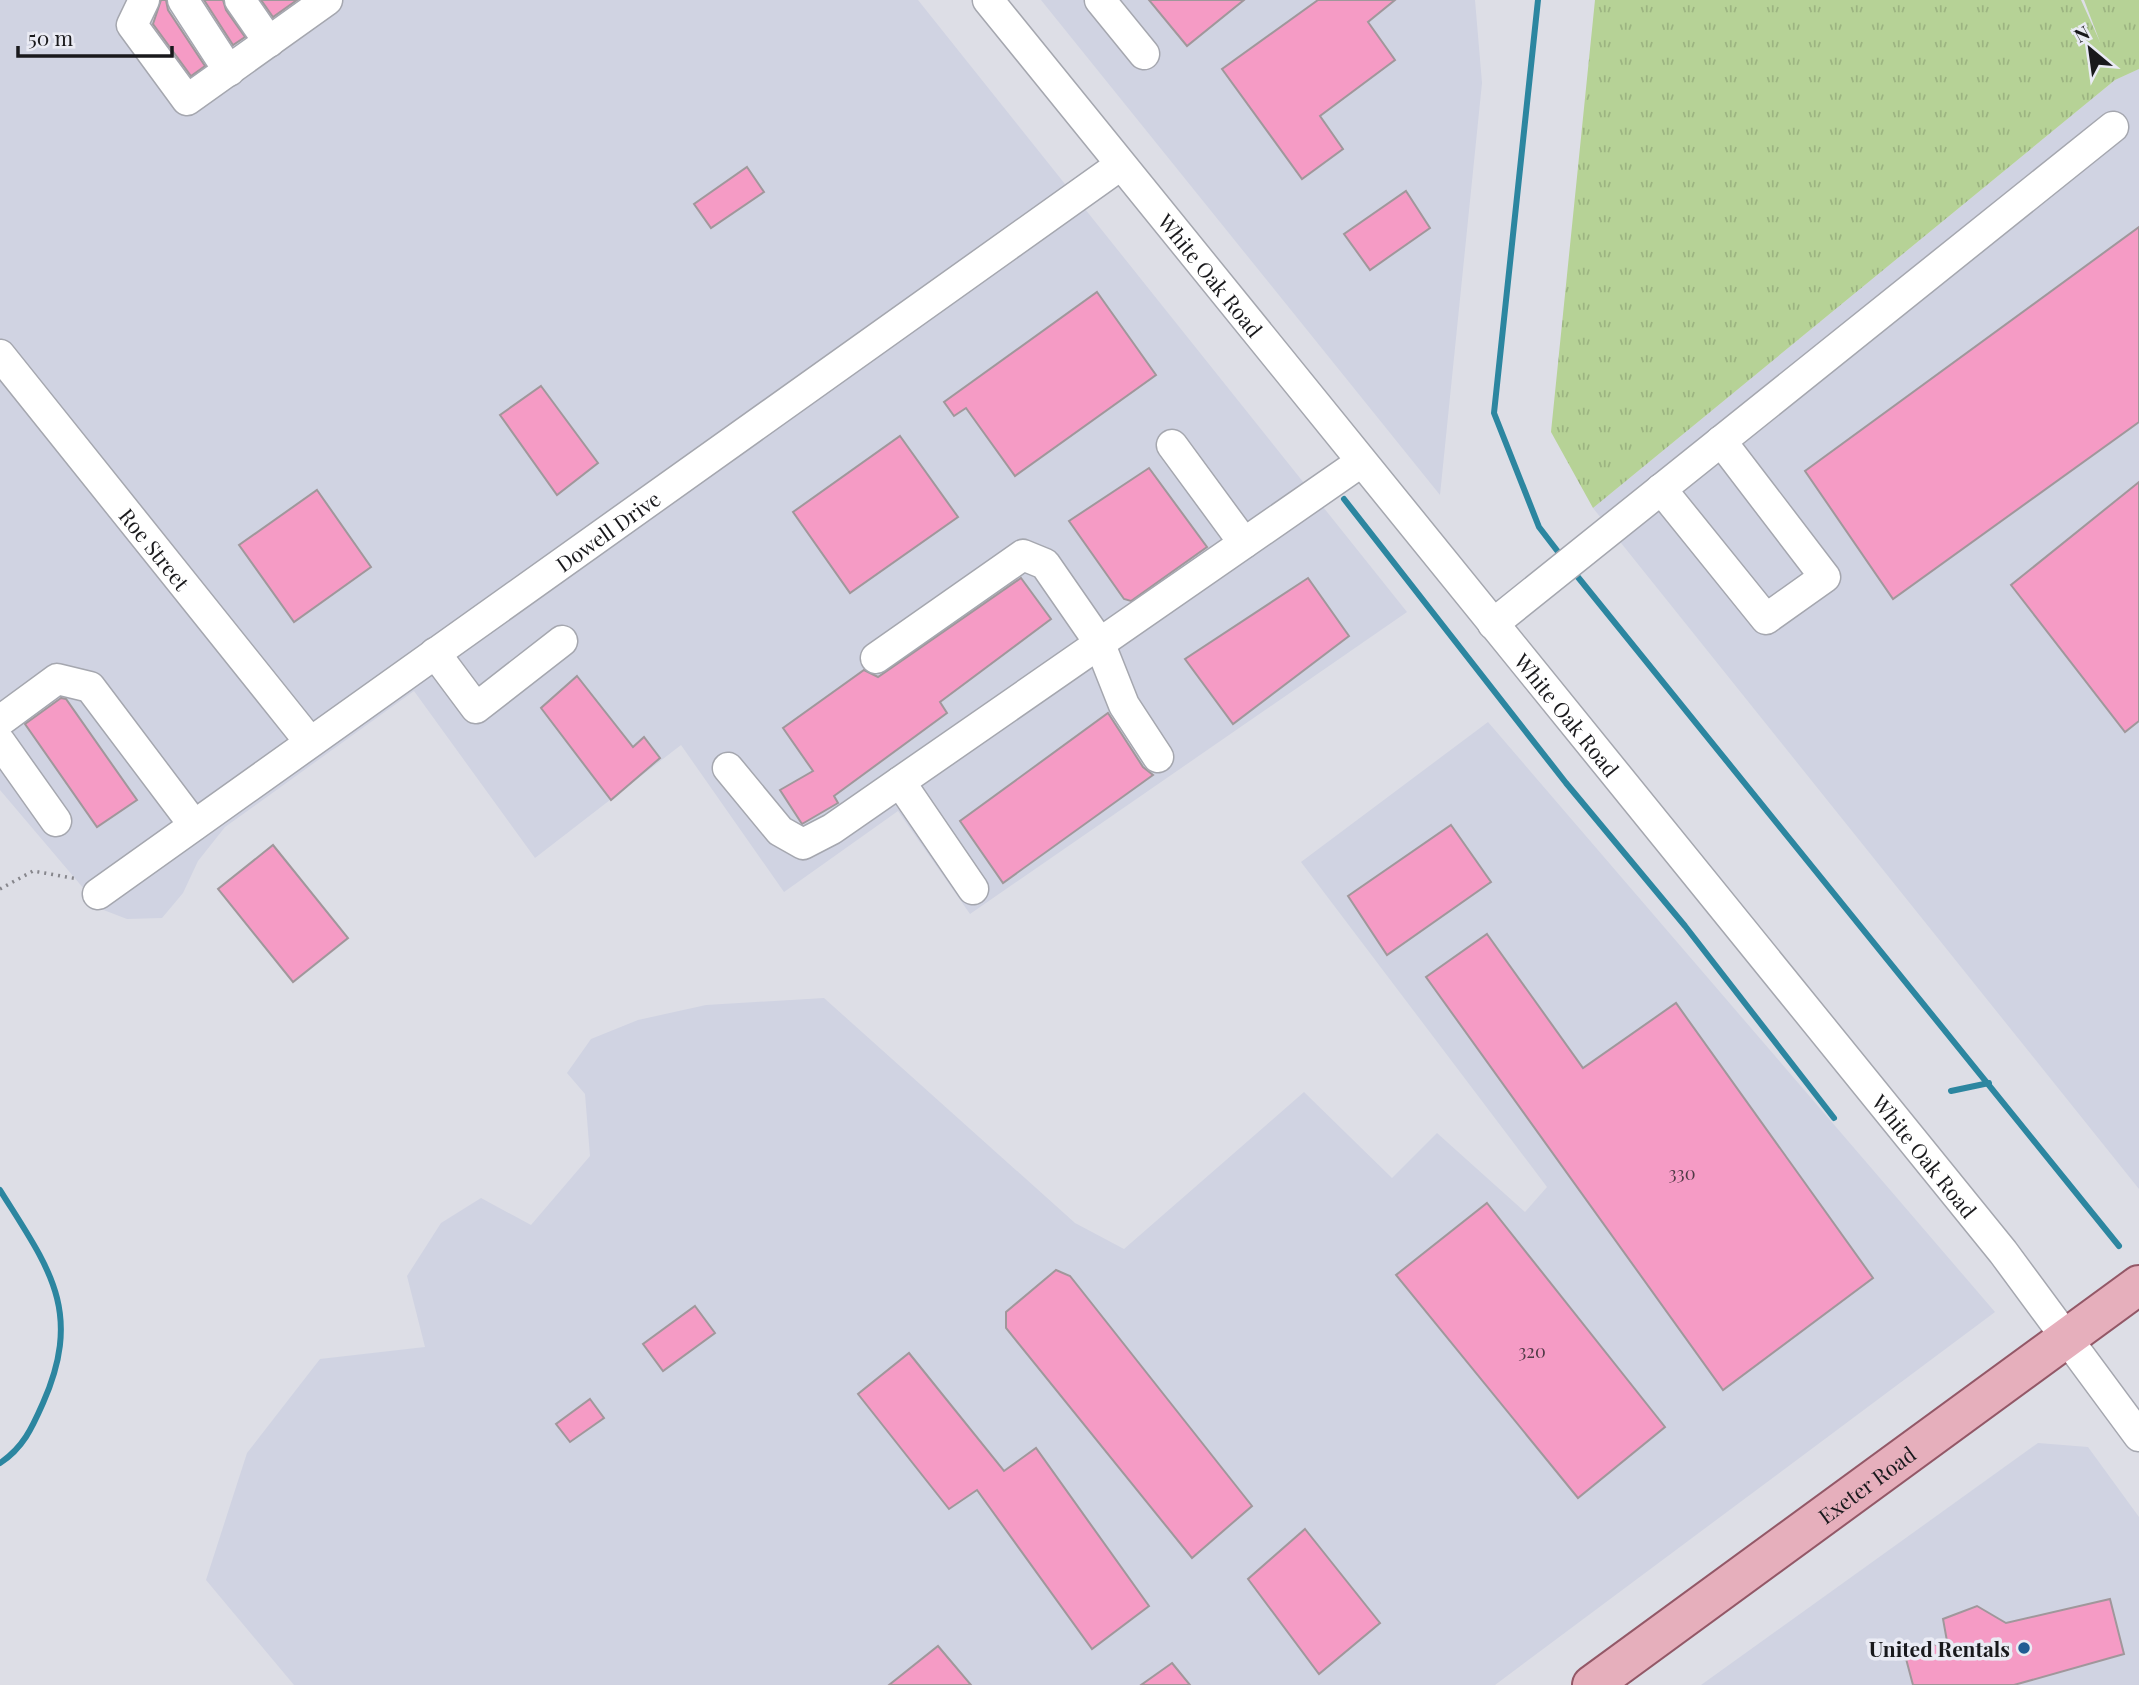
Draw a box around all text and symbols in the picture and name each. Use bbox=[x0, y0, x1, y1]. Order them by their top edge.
scale bar bbox=[18, 14, 172, 58]
north arrow bbox=[2055, 14, 2125, 84]
text: N bbox=[2069, 18, 2094, 48]
text: 50 m bbox=[28, 23, 74, 51]
street label: White Oak Road bbox=[1152, 207, 1269, 342]
street label: Dowell Drive bbox=[550, 484, 665, 577]
street label: Roe Street bbox=[114, 502, 197, 596]
street label: White Oak Road bbox=[1508, 646, 1626, 782]
street label: White Oak Road bbox=[1866, 1088, 1984, 1223]
house number: 330 bbox=[1668, 1161, 1696, 1185]
house number: 320 bbox=[1518, 1339, 1546, 1363]
street label: Exeter Road bbox=[1812, 1439, 1921, 1529]
place label: United Rentals bbox=[1869, 1634, 2010, 1662]
marker: United Rentals bbox=[2016, 1640, 2032, 1656]

